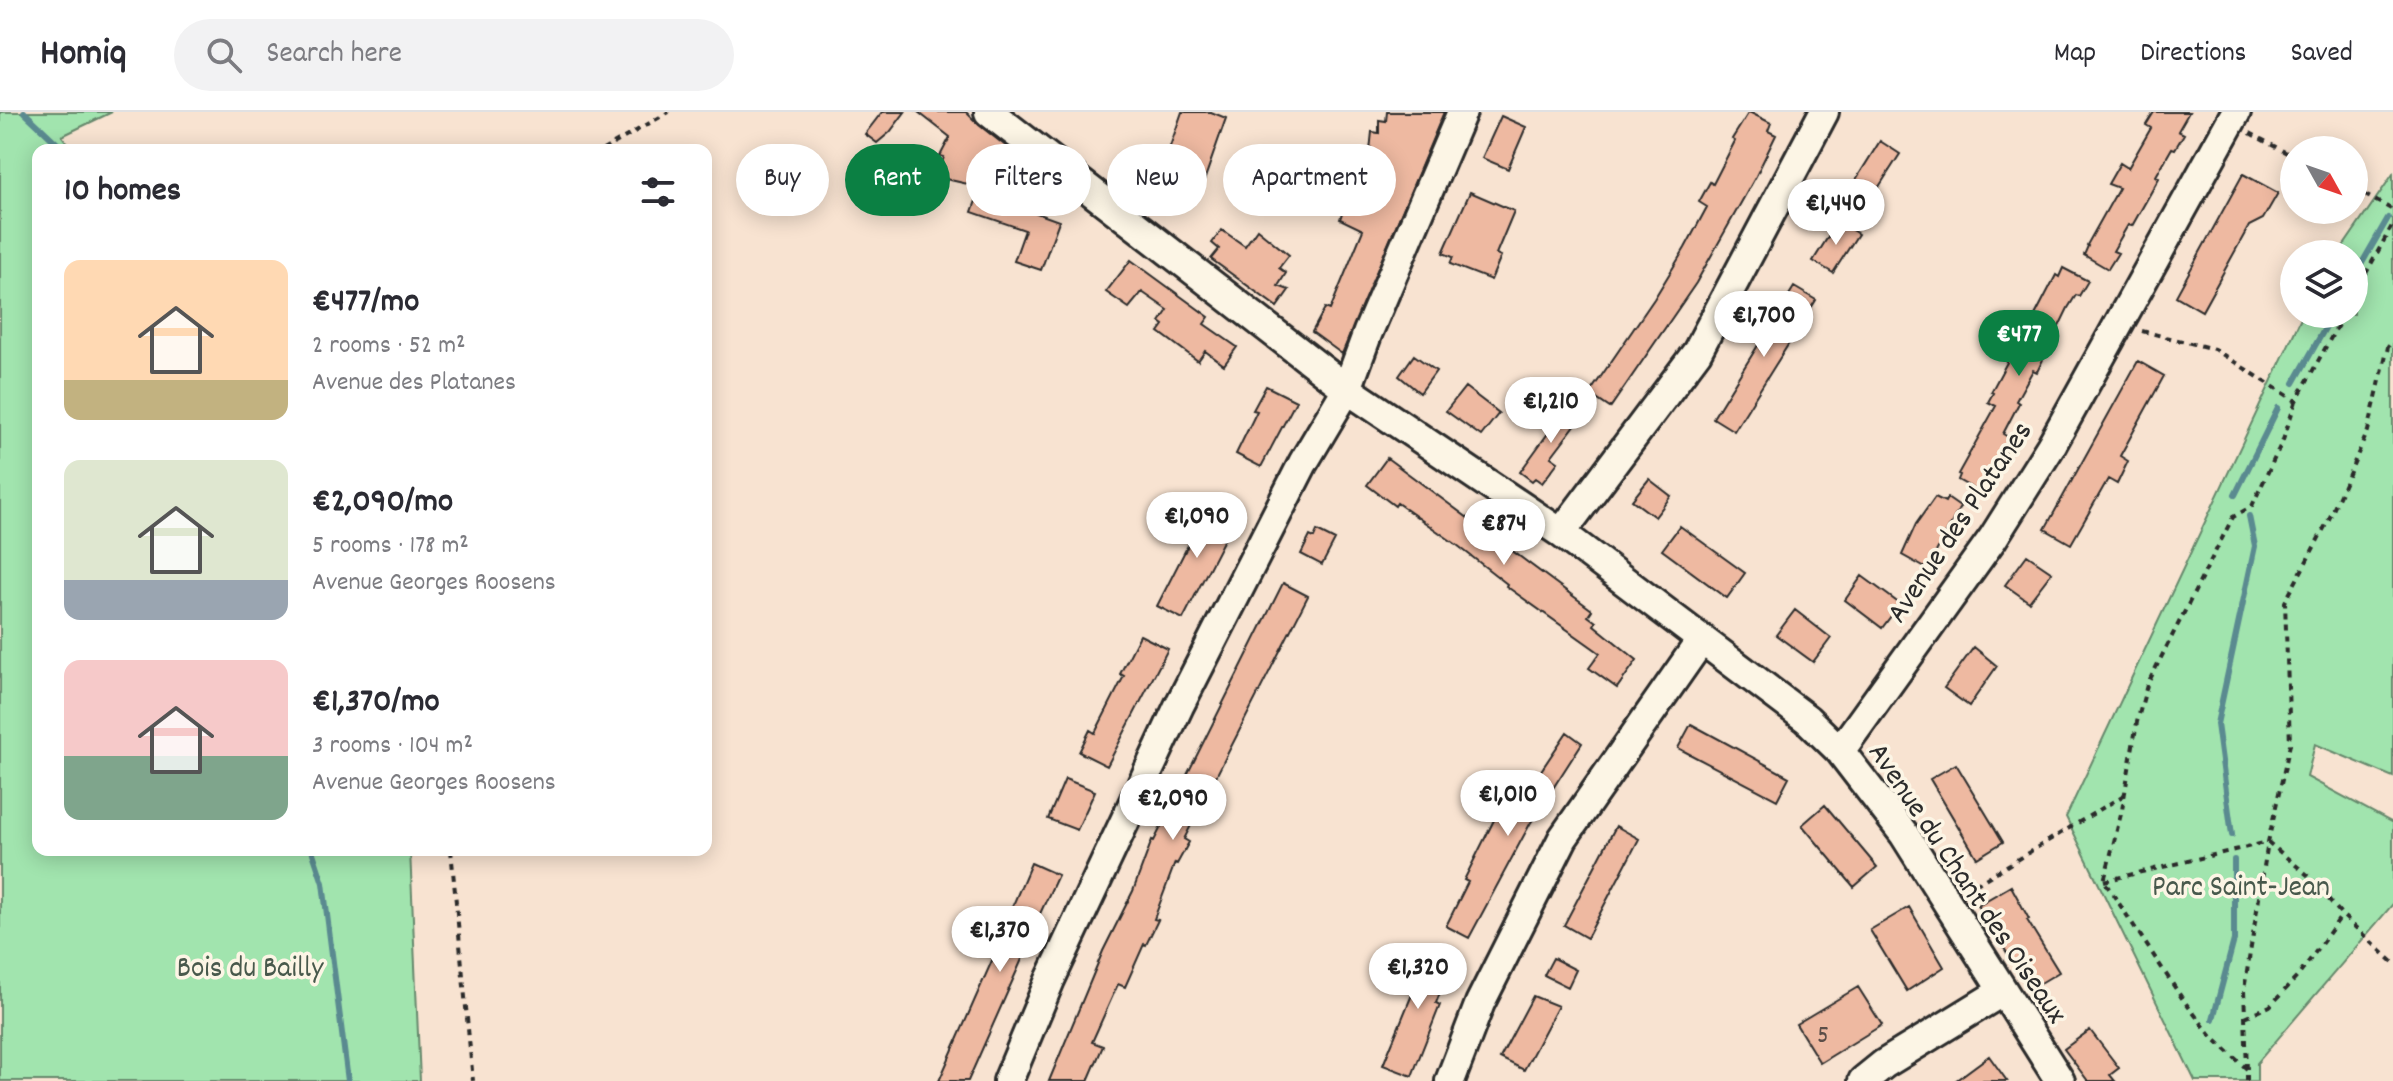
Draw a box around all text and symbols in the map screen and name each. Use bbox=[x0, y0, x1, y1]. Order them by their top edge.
search box bbox=[174, 19, 734, 91]
text: Homiq bbox=[40, 28, 126, 83]
icon: search bbox=[202, 33, 246, 77]
text: Search here bbox=[266, 34, 402, 77]
text: Map bbox=[2054, 35, 2096, 75]
text: Directions bbox=[2140, 35, 2246, 75]
text: Saved bbox=[2290, 35, 2353, 75]
north arrow bbox=[2280, 136, 2368, 224]
map controls bbox=[2280, 136, 2368, 328]
chip: Buy bbox=[736, 144, 829, 216]
chip: Rent bbox=[845, 144, 950, 216]
chip: Filters bbox=[966, 144, 1091, 216]
chip: New bbox=[1107, 144, 1207, 216]
chip: Apartment bbox=[1223, 144, 1396, 216]
text: 10 homes bbox=[64, 168, 181, 217]
icon: filters bbox=[636, 170, 680, 214]
pin: €1,440 bbox=[1771, 179, 1901, 247]
text: €1,440 bbox=[1806, 186, 1866, 223]
button: layers bbox=[2280, 240, 2368, 328]
text: €477/mo bbox=[312, 279, 419, 328]
pin: €1,700 bbox=[1699, 291, 1829, 359]
icon: home bbox=[128, 292, 224, 388]
text: €1,700 bbox=[1732, 298, 1796, 335]
pin: €477 bbox=[1972, 310, 2066, 378]
text: €477 bbox=[1996, 317, 2042, 354]
text: 2 rooms · 52 m² bbox=[312, 328, 465, 365]
text: Avenue des Platanes bbox=[312, 365, 516, 402]
pin: €1,210 bbox=[1486, 377, 1616, 445]
text: €1,210 bbox=[1523, 384, 1579, 421]
street label: Avenue des Platanes bbox=[1878, 414, 2045, 633]
text: €2,090/mo bbox=[312, 479, 453, 528]
icon: home bbox=[128, 492, 224, 588]
pin: €1,090 bbox=[1132, 492, 1262, 560]
text: €1,090 bbox=[1164, 499, 1230, 536]
pin: €874 bbox=[1457, 499, 1551, 567]
text: €874 bbox=[1481, 506, 1527, 543]
text: 5 rooms · 178 m² bbox=[312, 528, 469, 565]
text: Avenue Georges Roosens bbox=[312, 565, 556, 602]
text: €1,370/mo bbox=[312, 679, 440, 728]
icon: home bbox=[128, 692, 224, 788]
text: 3 rooms · 104 m² bbox=[312, 728, 473, 765]
street label: Avenue du Chant des Oiseaux bbox=[1855, 735, 2076, 1034]
text: Avenue Georges Roosens bbox=[312, 765, 556, 802]
pin: €1,010 bbox=[1443, 770, 1573, 838]
pin: €2,090 bbox=[1108, 774, 1238, 842]
text: €1,010 bbox=[1478, 777, 1538, 814]
text: €2,090 bbox=[1137, 781, 1209, 818]
park label: Parc Saint-Jean bbox=[2152, 868, 2330, 911]
pin: €1,370 bbox=[935, 906, 1065, 974]
text: €1,370 bbox=[970, 913, 1030, 950]
pin: €1,320 bbox=[1353, 943, 1483, 1011]
park label: Bois du Bailly bbox=[177, 949, 324, 992]
text: €1,320 bbox=[1387, 950, 1449, 987]
house number: 5 bbox=[1817, 1018, 1829, 1055]

